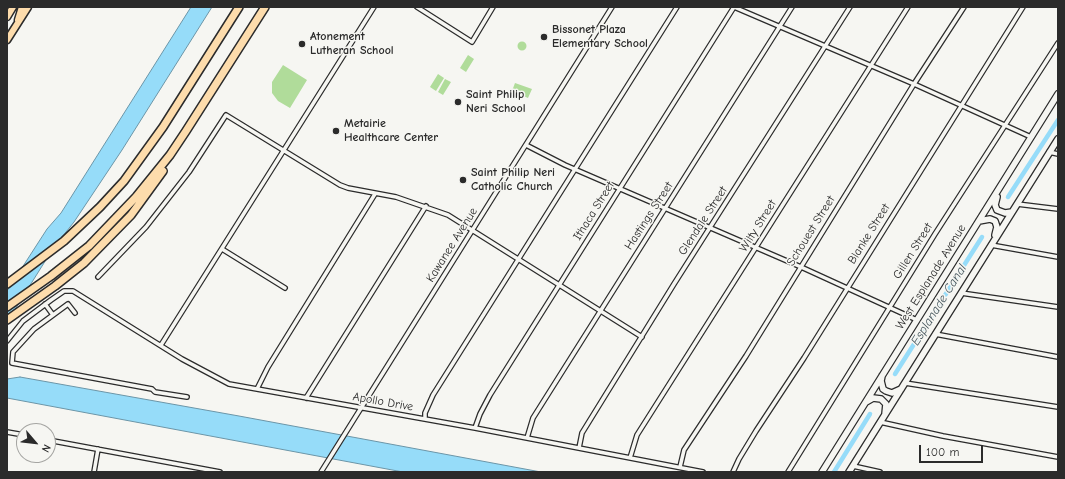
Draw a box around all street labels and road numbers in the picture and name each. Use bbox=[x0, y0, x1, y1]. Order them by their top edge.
street label: Ithaca Street bbox=[570, 179, 618, 243]
street label: Hastings Street bbox=[622, 179, 676, 253]
street label: Glendale Street bbox=[675, 184, 731, 258]
street label: Schouest Street bbox=[784, 193, 838, 269]
street label: Wilty Street bbox=[736, 197, 780, 255]
street label: Blanke Street bbox=[845, 201, 893, 267]
street label: Kawanee Avenue bbox=[423, 205, 481, 285]
street label: Gillen Street bbox=[890, 220, 936, 282]
street label: West Esplanade Avenue bbox=[893, 222, 969, 332]
street label: Apollo Drive bbox=[352, 390, 414, 414]

